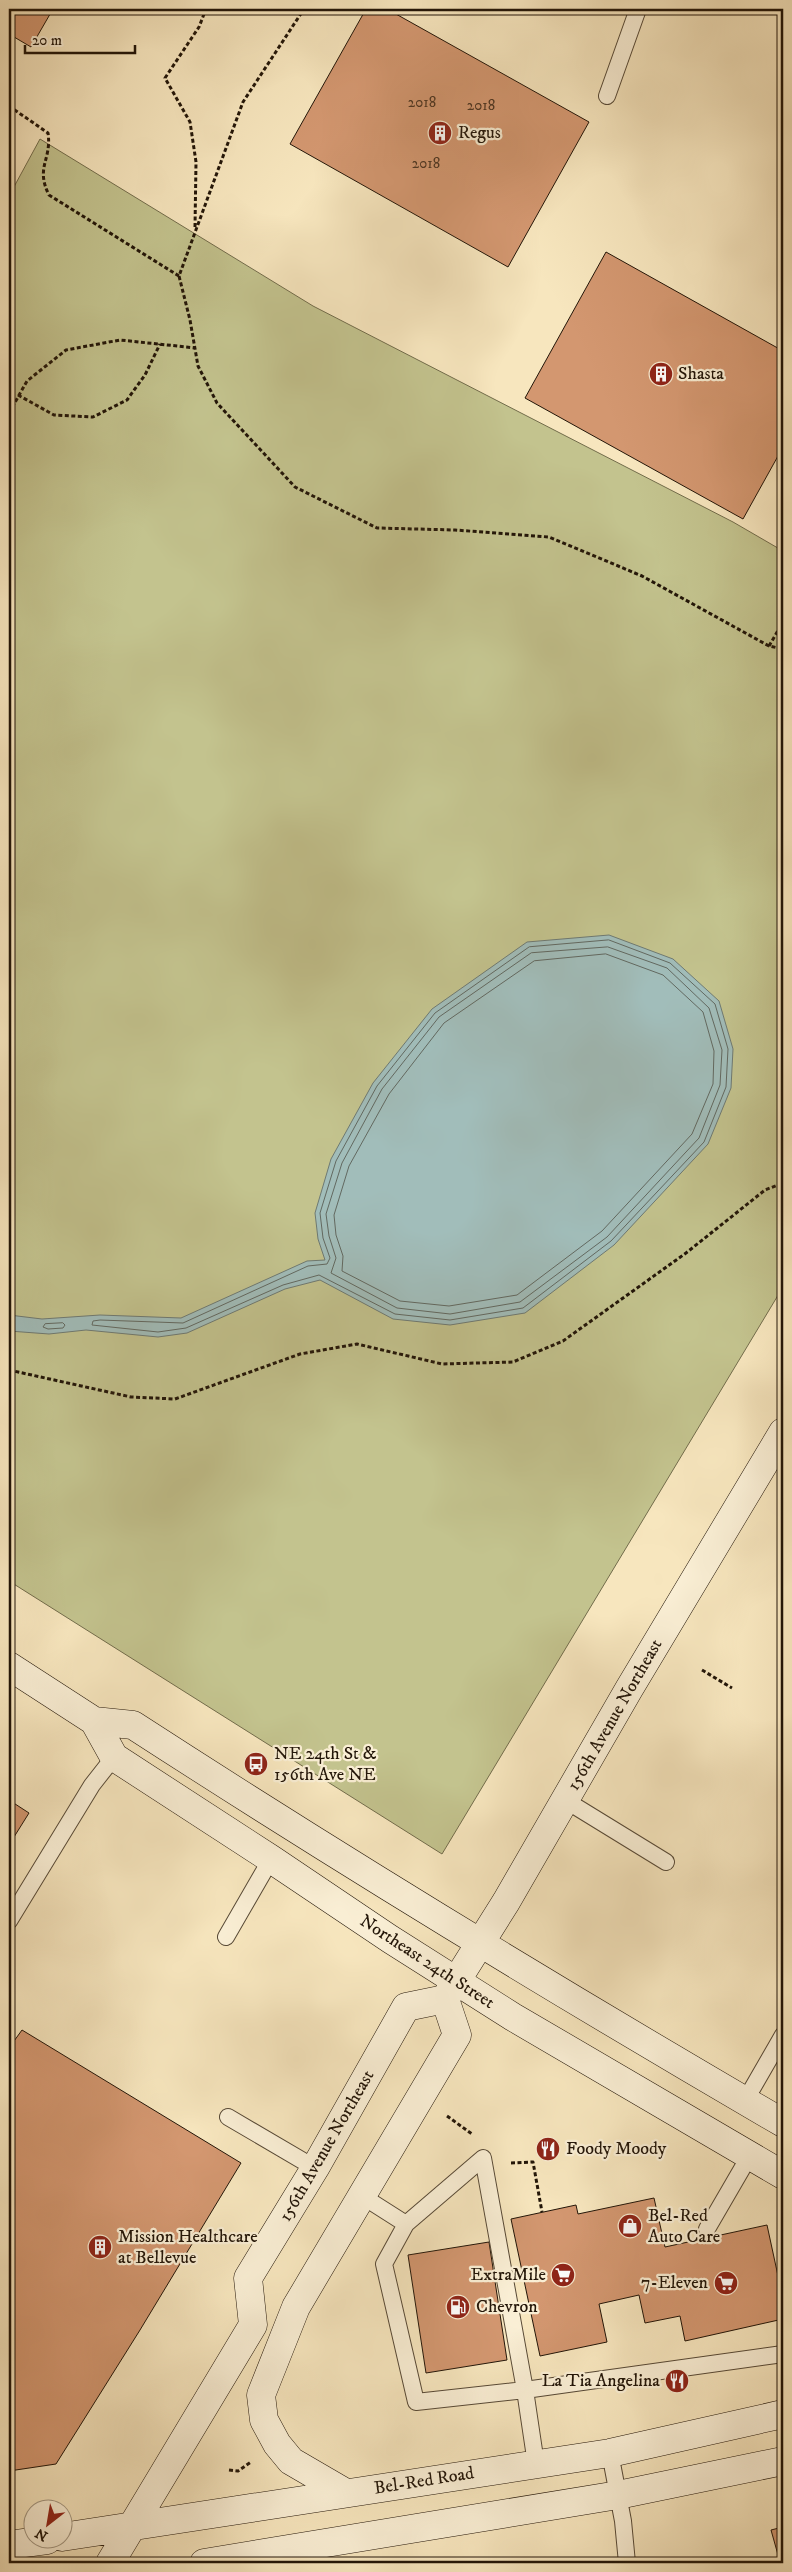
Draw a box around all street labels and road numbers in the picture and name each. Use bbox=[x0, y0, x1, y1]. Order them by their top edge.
street label: 156th Avenue Northeast bbox=[563, 1635, 668, 1795]
street label: Northeast 24th Street bbox=[355, 1910, 499, 2014]
street label: 156th Avenue Northeast bbox=[275, 2066, 380, 2226]
street label: Bel-Red Road bbox=[372, 2462, 476, 2500]

